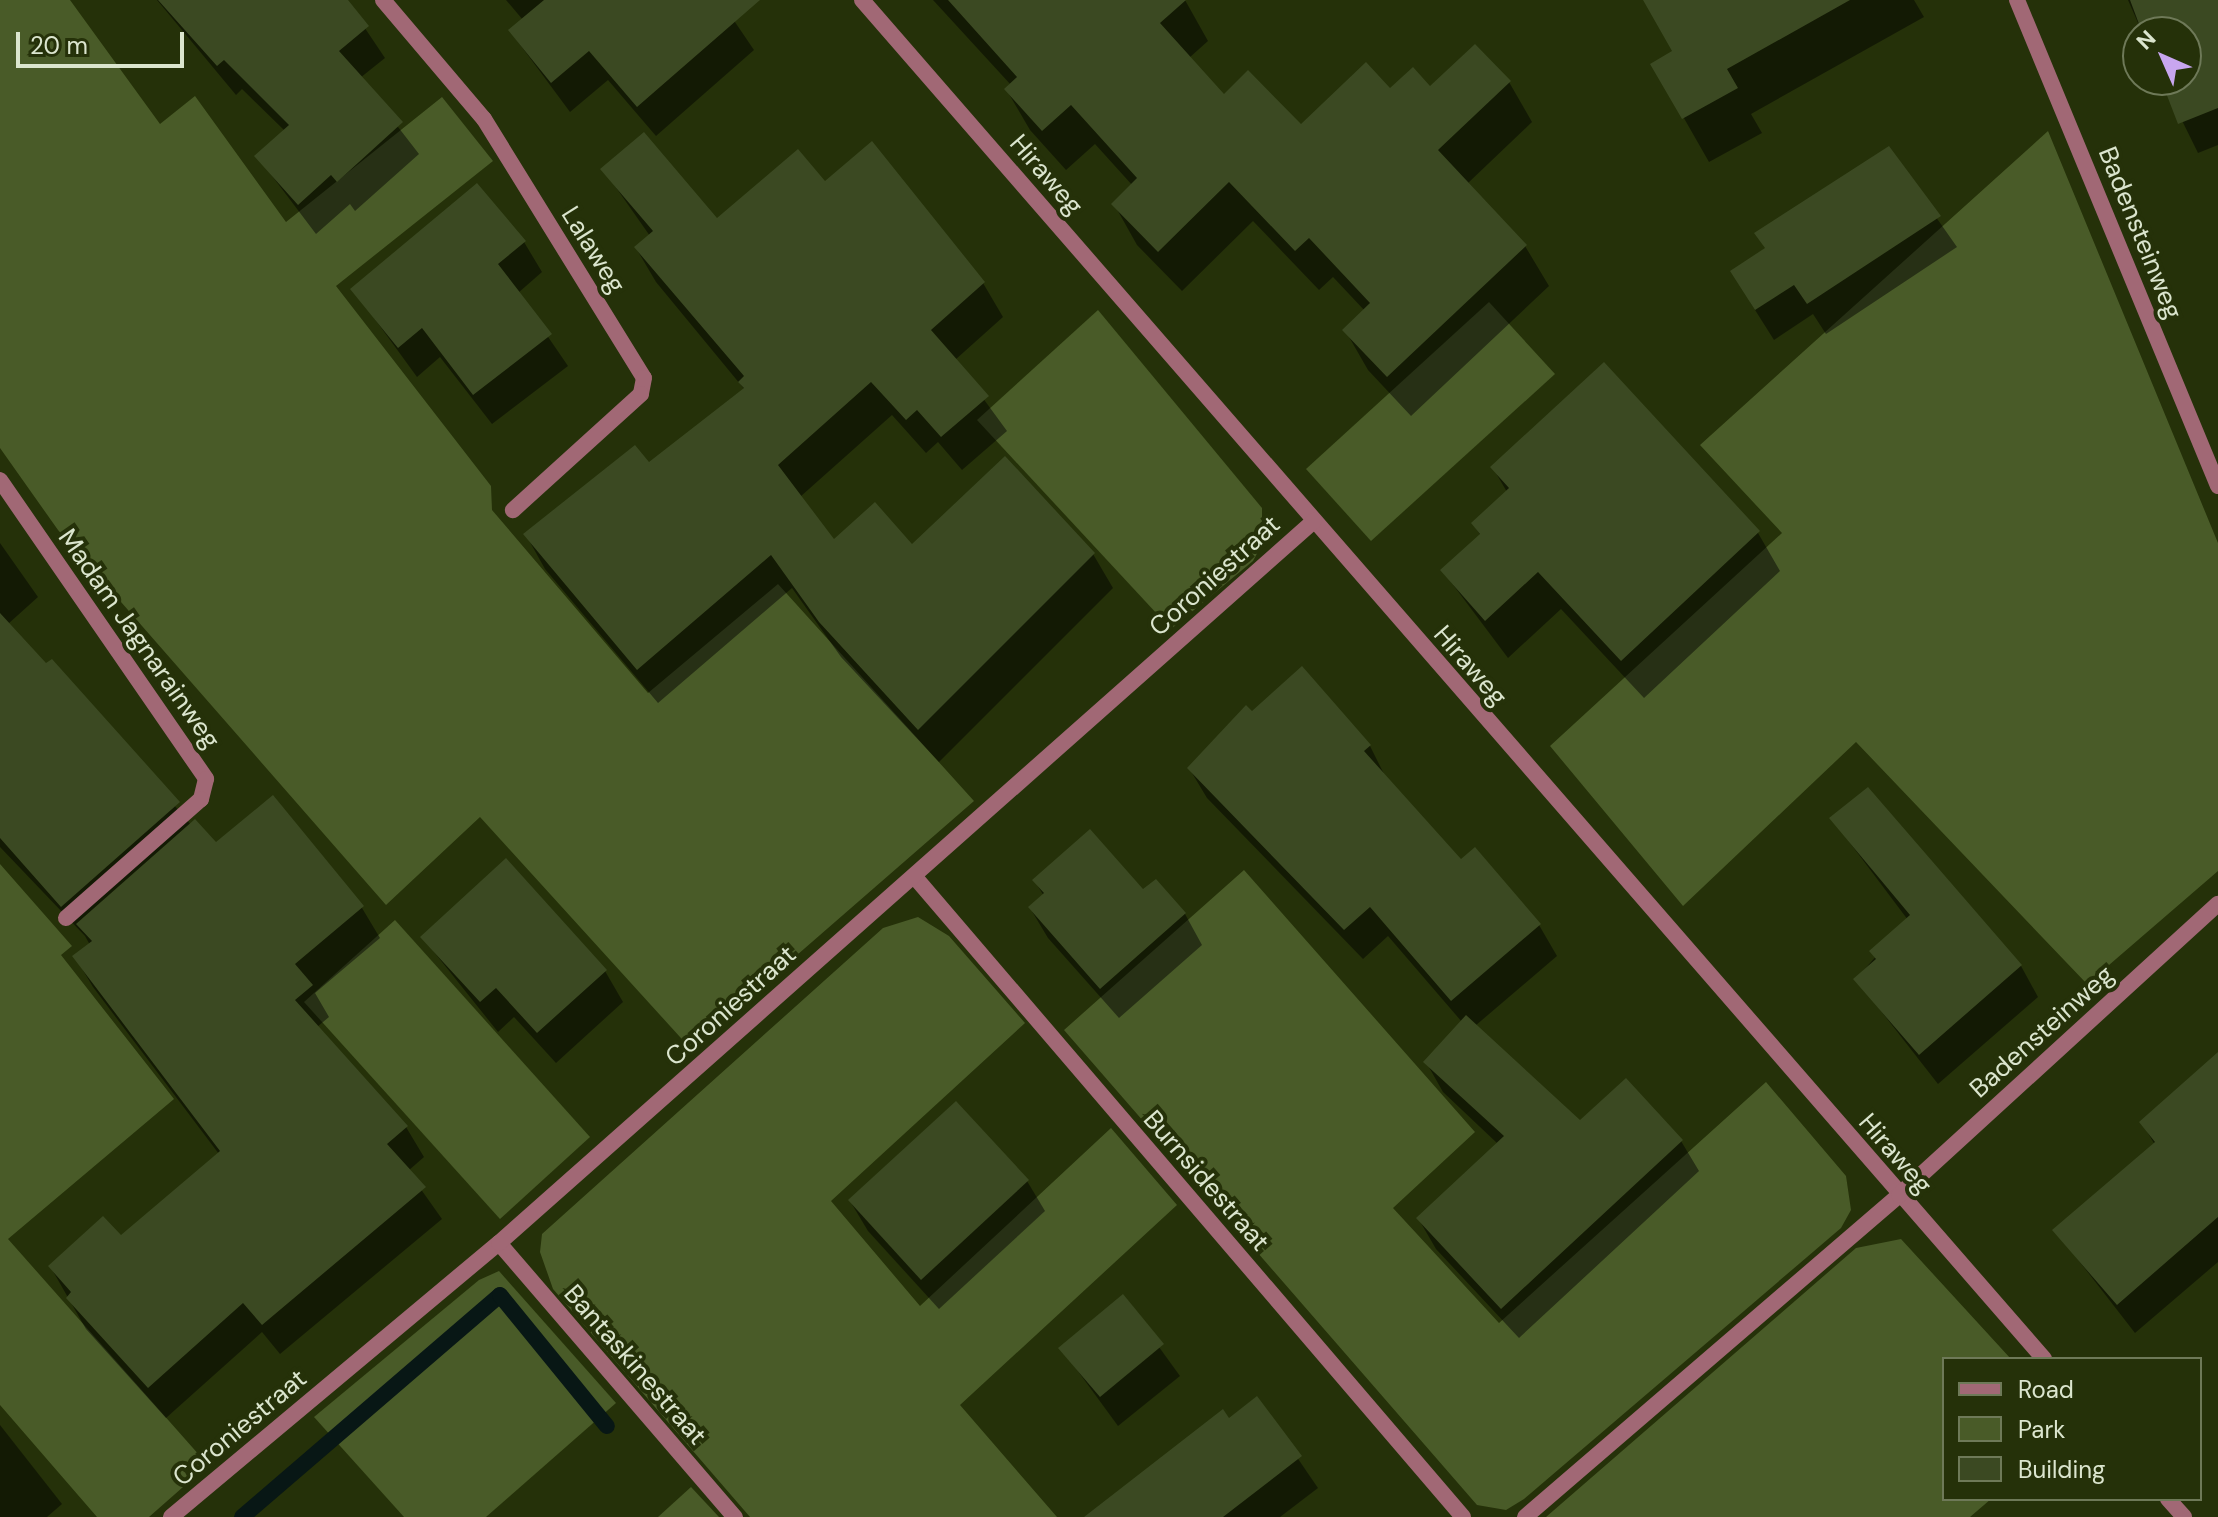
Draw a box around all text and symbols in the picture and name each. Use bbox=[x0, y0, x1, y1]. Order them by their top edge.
scale bar bbox=[20, 16, 188, 66]
north arrow bbox=[2122, 16, 2202, 96]
text: N bbox=[2130, 24, 2162, 56]
text: 20 m bbox=[30, 30, 88, 61]
street label: Hiraweg bbox=[1003, 129, 1089, 221]
street label: Badensteinweg bbox=[2091, 143, 2189, 323]
street label: Lalaweg bbox=[554, 201, 632, 299]
street label: Coroniestraat bbox=[1143, 509, 1287, 643]
street label: Madam Jagnarainweg bbox=[51, 523, 227, 755]
street label: Hiraweg bbox=[1427, 620, 1513, 712]
street label: Coroniestraat bbox=[659, 939, 803, 1073]
street label: Badensteinweg bbox=[1964, 959, 2120, 1105]
street label: Burnsidestraat bbox=[1137, 1104, 1275, 1258]
street label: Hiraweg bbox=[1852, 1108, 1938, 1200]
street label: Bantaskinestraat bbox=[557, 1279, 713, 1451]
legend bbox=[1942, 1357, 2202, 1501]
street label: Coroniestraat bbox=[167, 1363, 313, 1493]
text: Road bbox=[2018, 1374, 2074, 1405]
text: Park bbox=[2018, 1414, 2065, 1445]
text: Building bbox=[2018, 1454, 2105, 1485]

